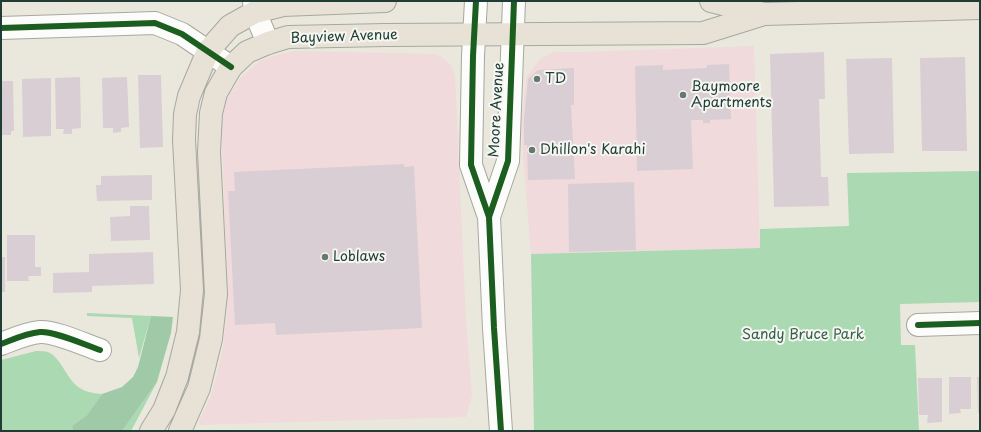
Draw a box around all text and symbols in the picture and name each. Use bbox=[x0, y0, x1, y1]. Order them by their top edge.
street label: Bayview Avenue bbox=[290, 27, 398, 47]
street label: Moore Avenue bbox=[486, 62, 508, 158]
place label: TD bbox=[545, 71, 566, 87]
marker: TD bbox=[532, 74, 542, 84]
place label: Baymoore Apartments bbox=[691, 79, 772, 112]
marker: Baymoore Apartments bbox=[678, 90, 688, 100]
place label: Dhillon's Karahi bbox=[540, 142, 646, 158]
marker: Dhillon's Karahi bbox=[527, 145, 537, 155]
place label: Loblaws bbox=[333, 249, 385, 265]
marker: Loblaws bbox=[320, 252, 330, 262]
park label: Sandy Bruce Park bbox=[742, 327, 864, 343]

